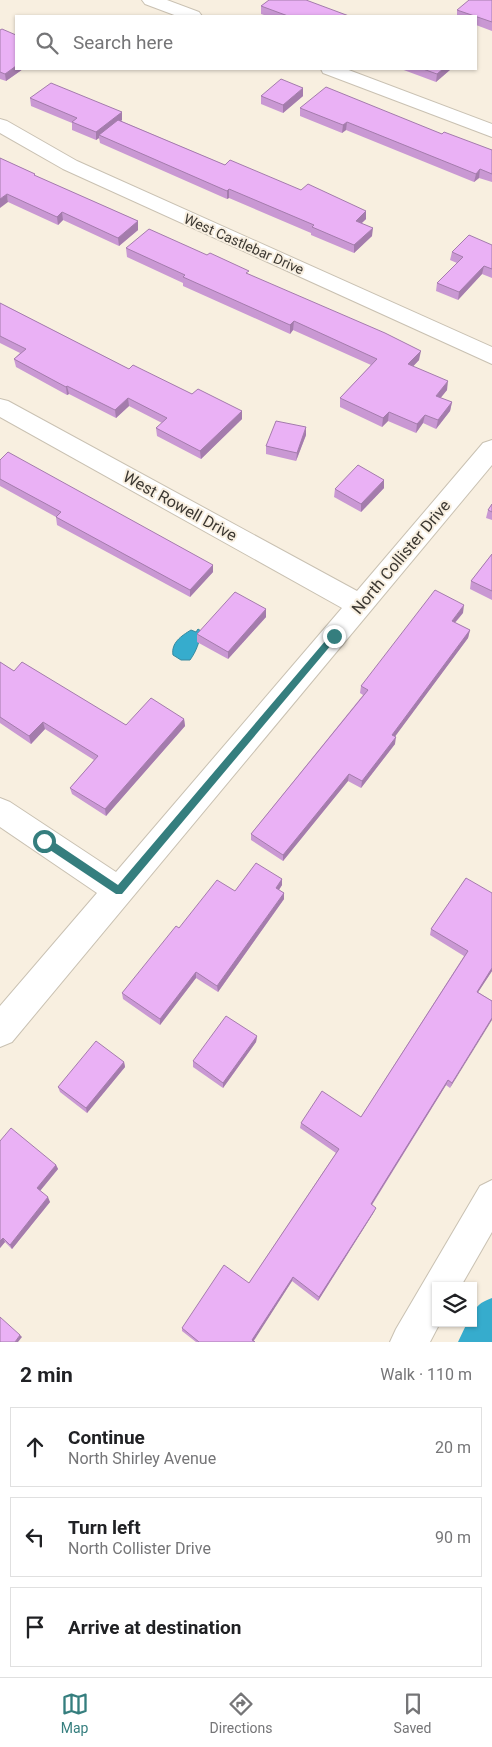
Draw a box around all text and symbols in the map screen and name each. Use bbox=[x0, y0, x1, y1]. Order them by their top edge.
search box bbox=[15, 15, 477, 70]
icon: search bbox=[33, 29, 61, 57]
text: Search here bbox=[73, 31, 173, 54]
street label: West Castlebar Drive bbox=[182, 210, 306, 278]
street label: West Rowell Drive bbox=[120, 467, 240, 545]
street label: North Collister Drive bbox=[348, 496, 454, 618]
route end bbox=[323, 625, 346, 648]
route start bbox=[33, 830, 56, 853]
map controls bbox=[432, 1282, 477, 1327]
button: layers bbox=[432, 1282, 477, 1327]
text: 2 min bbox=[20, 1363, 73, 1387]
text: Walk · 110 m bbox=[380, 1365, 472, 1384]
text: Continue bbox=[68, 1426, 145, 1449]
icon: ahead bbox=[21, 1433, 49, 1461]
text: 20 m bbox=[435, 1438, 471, 1457]
text: North Shirley Avenue bbox=[68, 1449, 216, 1468]
text: Turn left bbox=[68, 1516, 141, 1539]
icon: left bbox=[21, 1523, 49, 1551]
text: 90 m bbox=[435, 1528, 471, 1547]
text: North Collister Drive bbox=[68, 1539, 211, 1558]
icon: arrive bbox=[21, 1613, 49, 1641]
text: Arrive at destination bbox=[68, 1616, 241, 1639]
tab: Map bbox=[61, 1690, 89, 1736]
tab: Directions bbox=[210, 1690, 273, 1736]
tab: Saved bbox=[394, 1690, 431, 1736]

